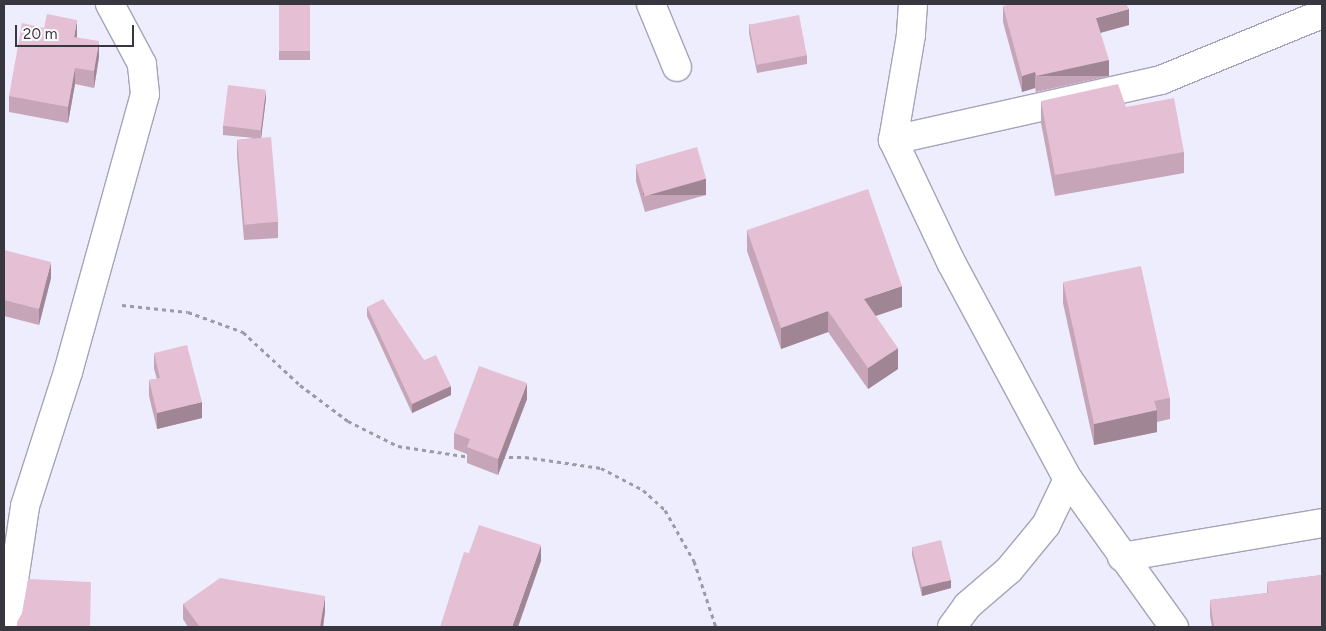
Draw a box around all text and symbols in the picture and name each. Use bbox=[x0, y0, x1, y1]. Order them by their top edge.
scale bar bbox=[18, 15, 136, 47]
text: 20 m bbox=[23, 25, 57, 43]

